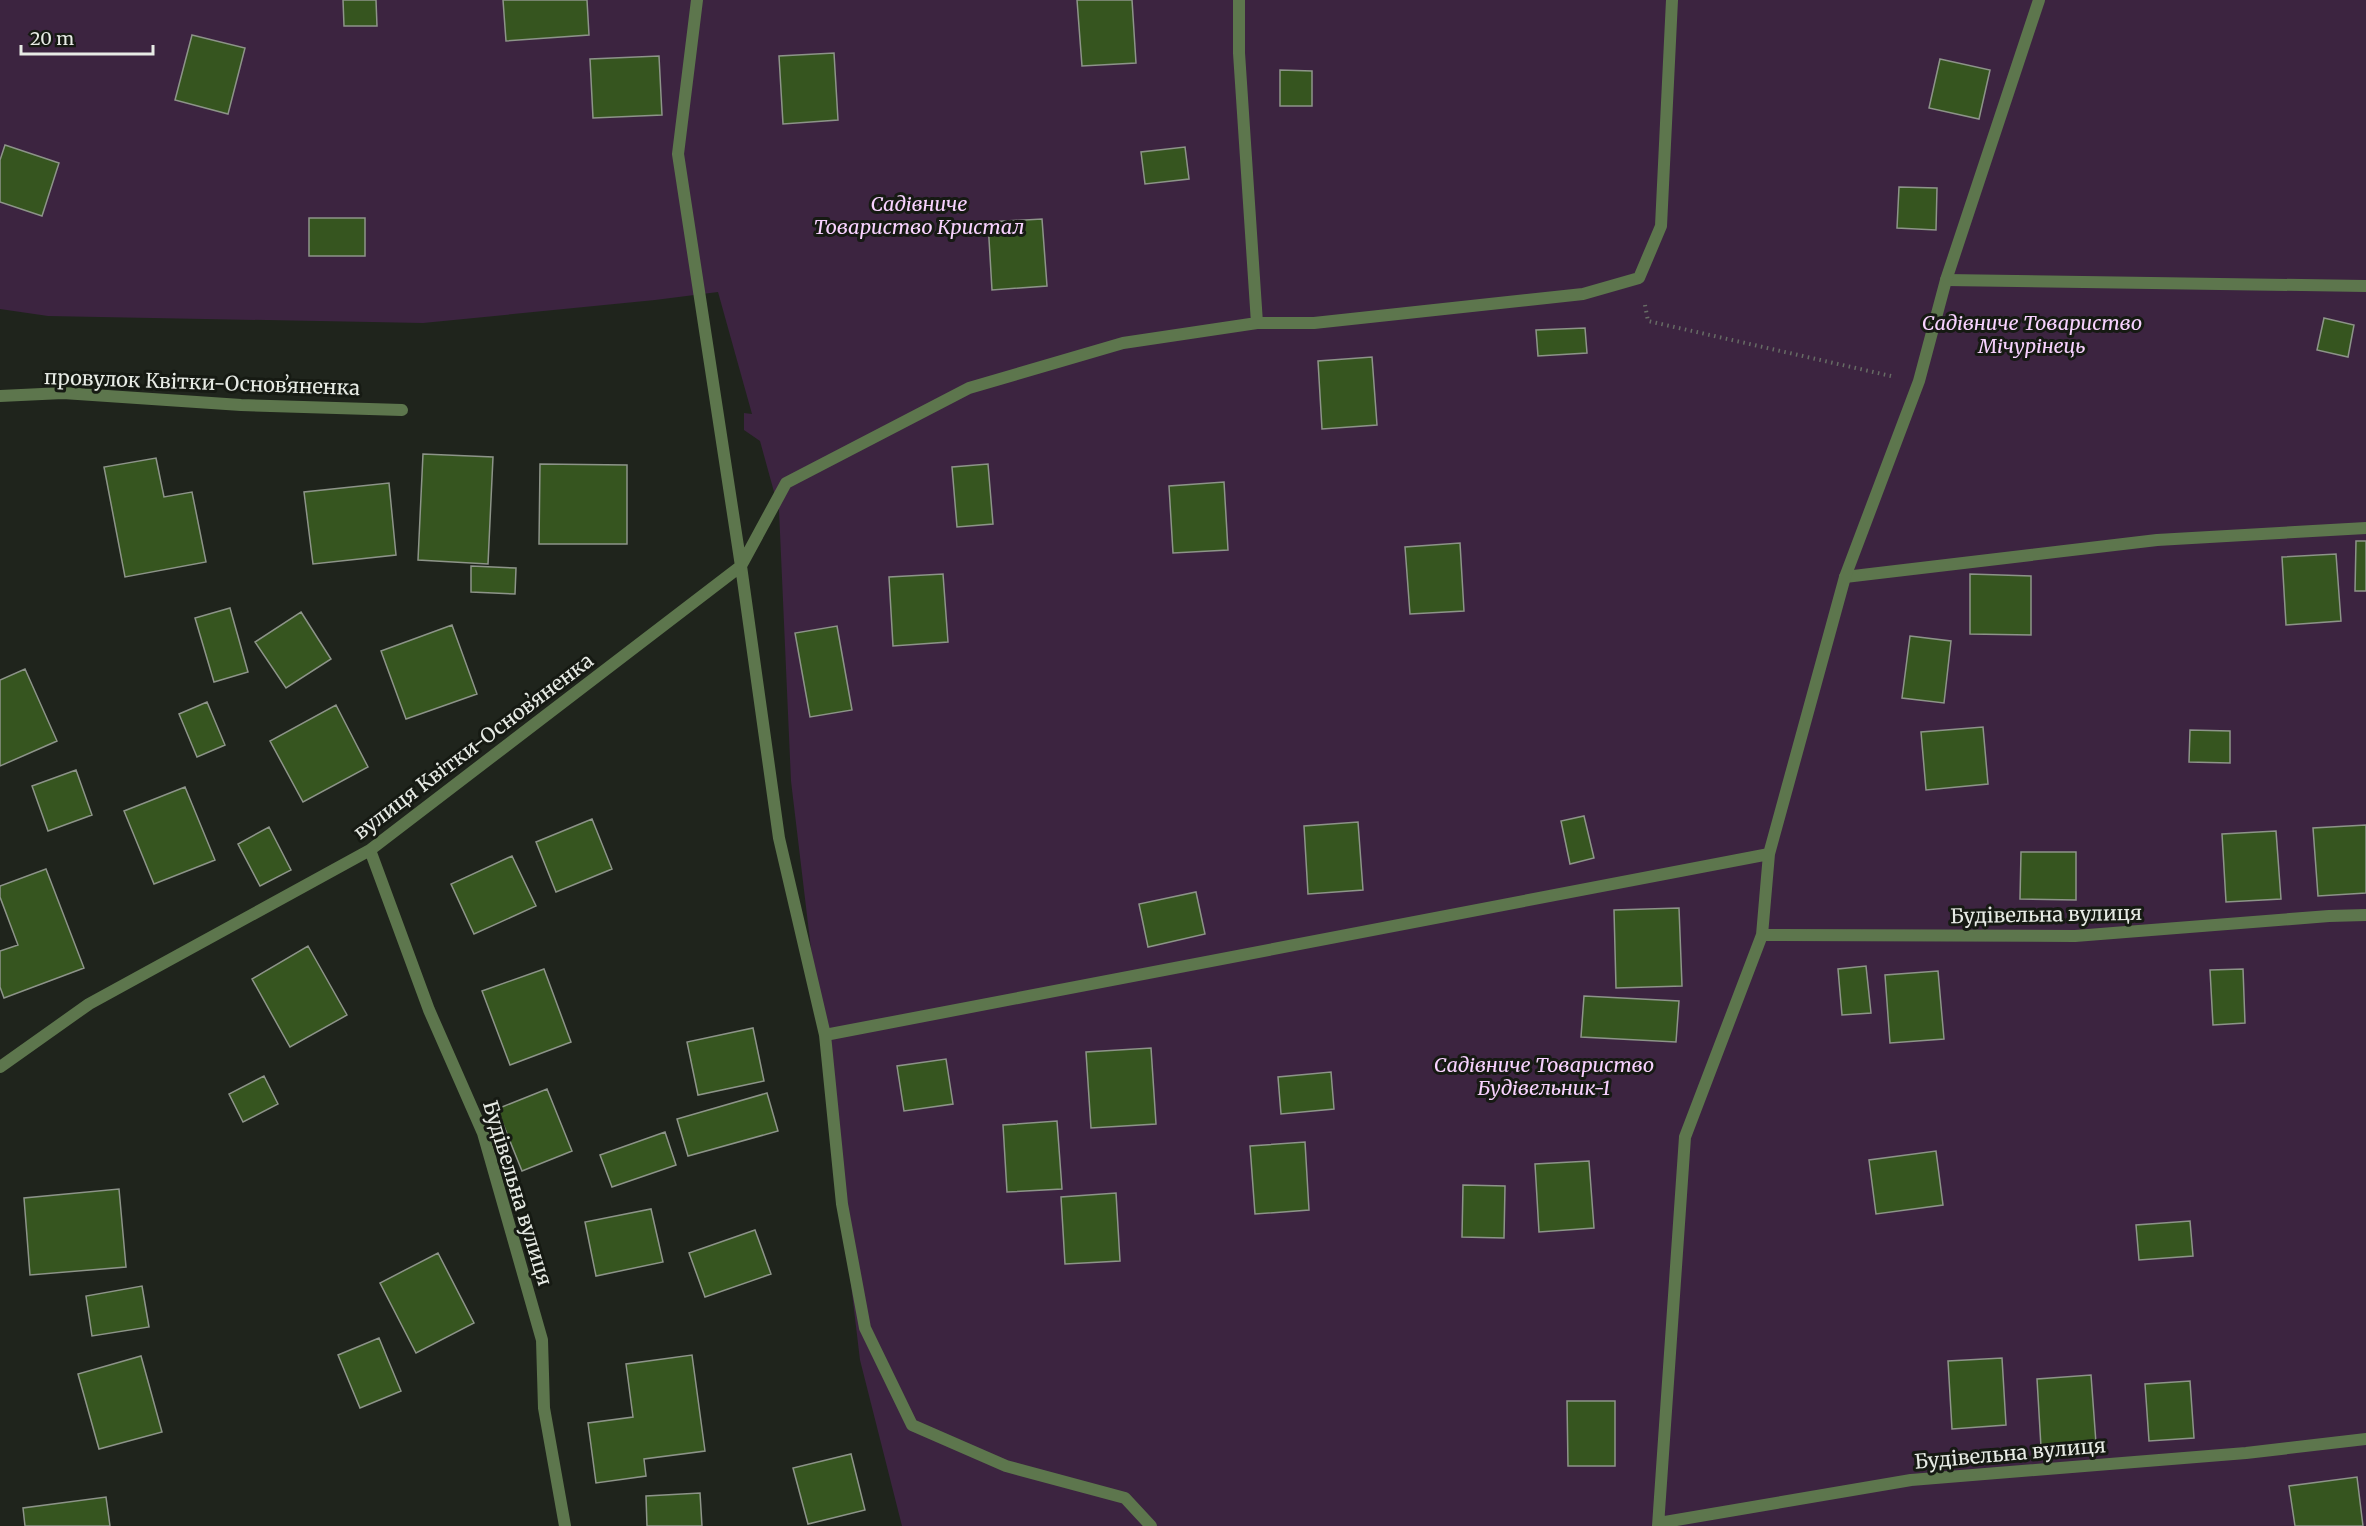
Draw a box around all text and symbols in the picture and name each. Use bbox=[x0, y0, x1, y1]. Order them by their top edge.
scale bar bbox=[21, 18, 153, 56]
text: 20 m bbox=[30, 27, 74, 50]
park label: Садівниче Товариство Кристал bbox=[814, 191, 1024, 239]
park label: Садівниче Товариство Мічурінець bbox=[1922, 310, 2142, 358]
street label: провулок Квітки-Основʼяненка bbox=[44, 364, 361, 400]
street label: вулиця Квітки-Основʼяненка bbox=[348, 647, 598, 844]
street label: Будівельна вулиця bbox=[1950, 900, 2142, 928]
park label: Садівниче Товариство Будівельник-1 bbox=[1434, 1052, 1654, 1100]
street label: Будівельна вулиця bbox=[478, 1098, 558, 1289]
street label: Будівельна вулиця bbox=[1913, 1432, 2107, 1474]

